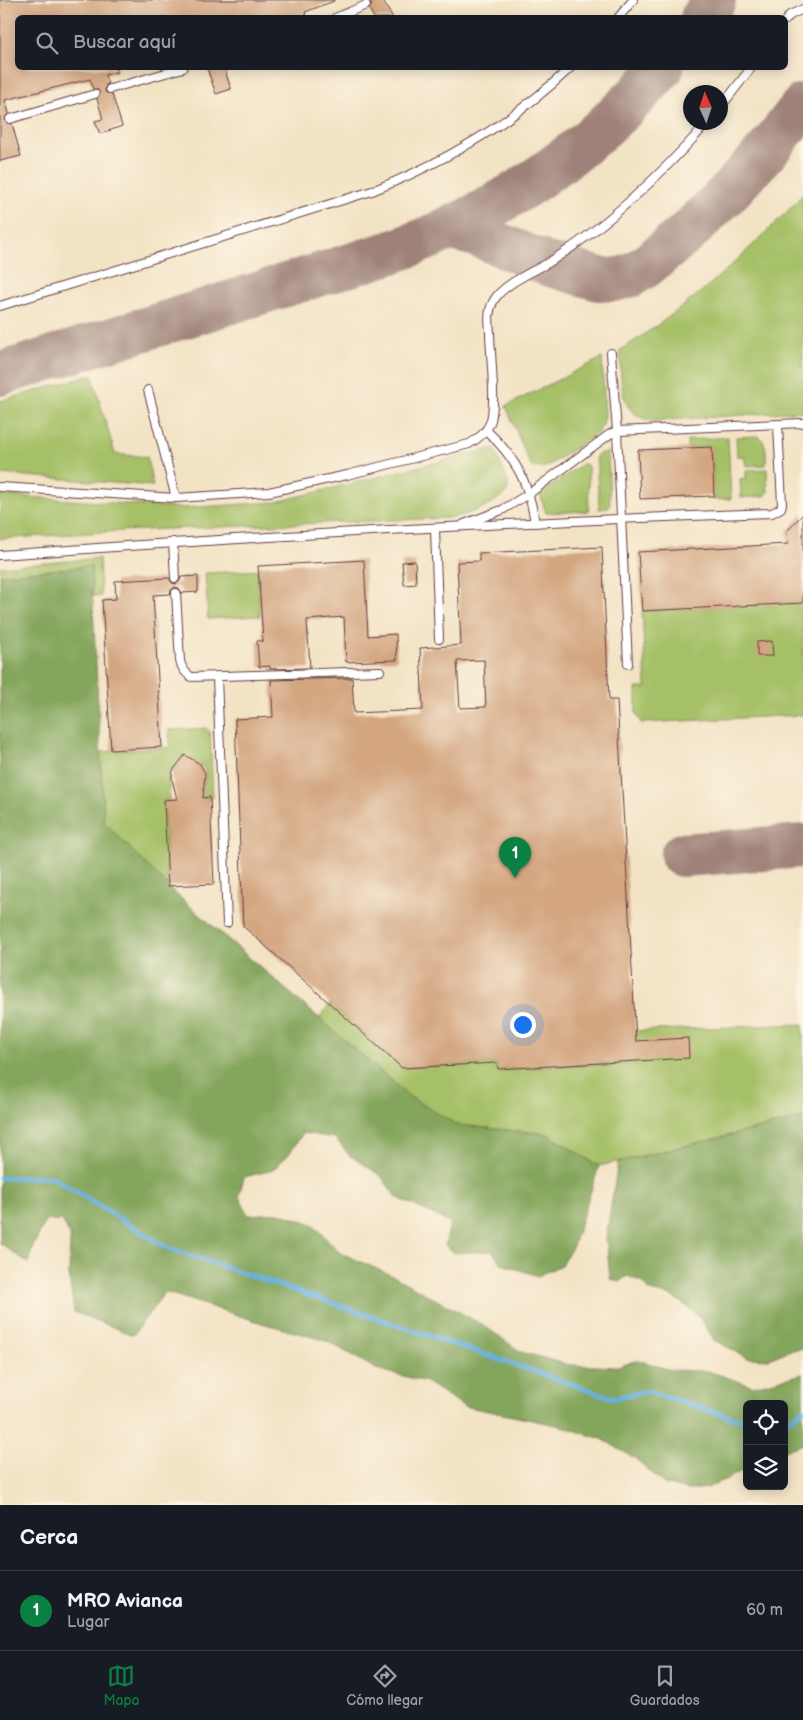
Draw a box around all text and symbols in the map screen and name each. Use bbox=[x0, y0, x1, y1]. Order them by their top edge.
search box bbox=[15, 15, 788, 70]
icon: search bbox=[33, 29, 61, 57]
text: Buscar aquí bbox=[73, 31, 176, 54]
north arrow bbox=[683, 85, 728, 130]
pin: 1 bbox=[499, 837, 531, 878]
your location bbox=[510, 1012, 536, 1038]
map controls bbox=[743, 1400, 788, 1490]
button: locate bbox=[743, 1400, 788, 1445]
button: layers bbox=[743, 1445, 788, 1490]
text: Cerca bbox=[20, 1525, 78, 1550]
text: MRO Avianca bbox=[67, 1590, 183, 1613]
text: 1 bbox=[33, 1601, 39, 1620]
text: 60 m bbox=[746, 1601, 783, 1620]
text: Lugar bbox=[67, 1613, 109, 1632]
tab: Mapa bbox=[103, 1662, 139, 1709]
tab: Cómo llegar bbox=[346, 1662, 423, 1709]
tab: Guardados bbox=[630, 1662, 700, 1709]

